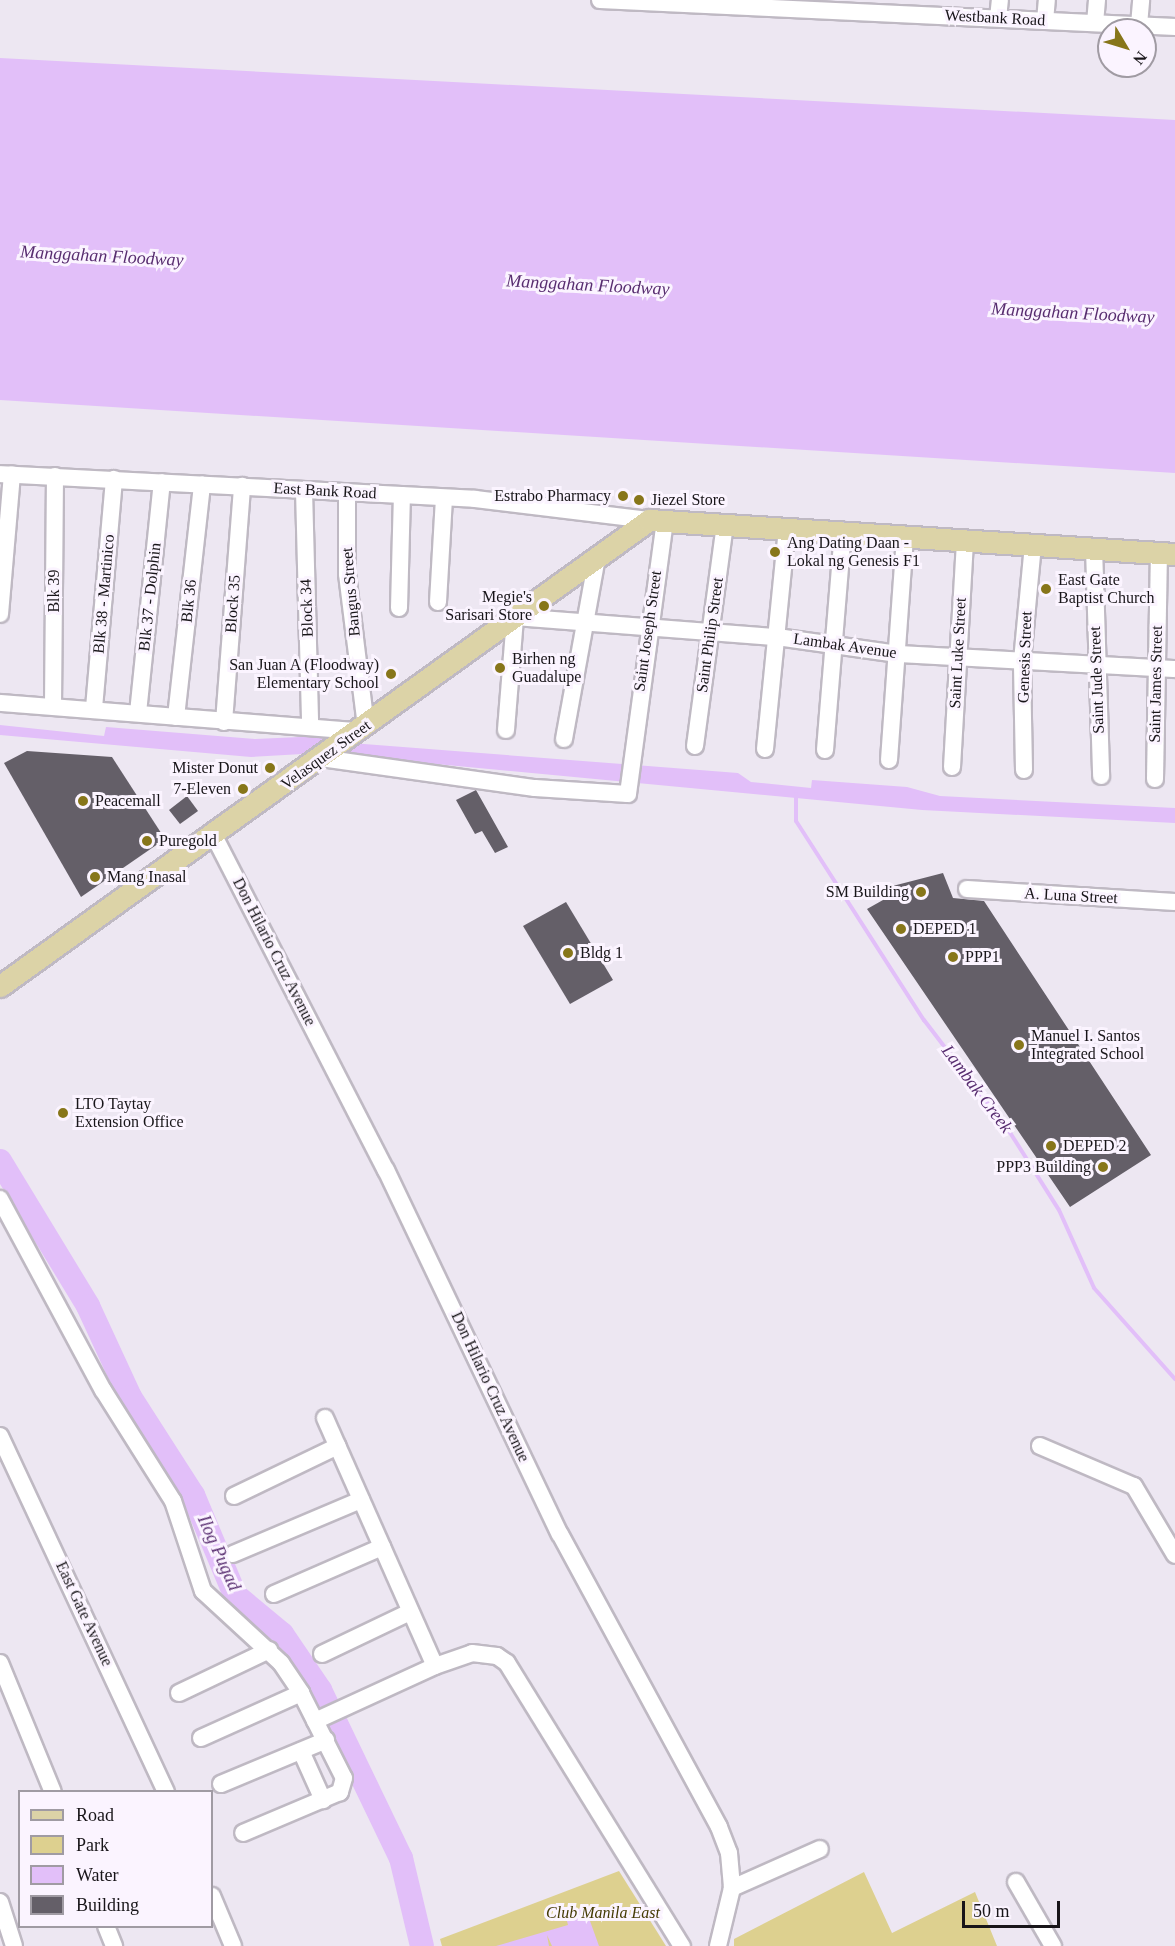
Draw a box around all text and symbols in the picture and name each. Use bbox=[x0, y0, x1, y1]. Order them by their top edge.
street label: Westbank Road bbox=[944, 6, 1046, 30]
north arrow bbox=[1097, 18, 1157, 78]
text: N bbox=[1130, 48, 1150, 68]
water label: Manggahan Floodway bbox=[20, 241, 184, 271]
water label: Manggahan Floodway bbox=[506, 270, 670, 300]
water label: Manggahan Floodway bbox=[991, 298, 1155, 328]
street label: East Bank Road bbox=[273, 479, 377, 503]
place label: Estrabo Pharmacy bbox=[494, 486, 611, 506]
marker: Estrabo Pharmacy bbox=[616, 489, 630, 503]
place label: Jiezel Store bbox=[651, 490, 725, 510]
marker: Jiezel Store bbox=[632, 493, 646, 507]
place label: Ang Dating Daan - Lokal ng Genesis F1 bbox=[787, 533, 920, 571]
street label: Blk 38 - Martinico bbox=[89, 534, 119, 654]
street label: Blk 37 - Dolphin bbox=[135, 542, 165, 652]
marker: Ang Dating Daan - Lokal ng Genesis F1 bbox=[768, 545, 782, 559]
street label: Bangus Street bbox=[338, 547, 364, 637]
street label: Blk 39 bbox=[44, 569, 64, 613]
street label: Saint Joseph Street bbox=[630, 569, 666, 693]
place label: East Gate Baptist Church bbox=[1058, 570, 1154, 608]
street label: Block 35 bbox=[221, 574, 245, 634]
street label: Saint Philip Street bbox=[692, 576, 728, 694]
street label: Blk 36 bbox=[177, 579, 201, 623]
street label: Block 34 bbox=[296, 579, 318, 637]
marker: East Gate Baptist Church bbox=[1039, 582, 1053, 596]
place label: Megie's Sarisari Store bbox=[445, 587, 532, 625]
street label: Saint Luke Street bbox=[946, 597, 970, 709]
marker: Megie's Sarisari Store bbox=[537, 599, 551, 613]
street label: Genesis Street bbox=[1014, 611, 1036, 703]
street label: Saint James Street bbox=[1145, 625, 1167, 743]
street label: Saint Jude Street bbox=[1086, 626, 1108, 734]
street label: Lambak Avenue bbox=[792, 629, 898, 663]
place label: Birhen ng Guadalupe bbox=[512, 649, 581, 687]
place label: San Juan A (Floodway) Elementary School bbox=[227, 655, 379, 693]
marker: Birhen ng Guadalupe bbox=[493, 661, 507, 675]
marker: San Juan A (Floodway) Elementary School bbox=[384, 667, 398, 681]
street label: Velasquez Street bbox=[277, 716, 375, 794]
place label: Mister Donut bbox=[172, 758, 258, 778]
marker: Mister Donut bbox=[263, 761, 277, 775]
place label: 7-Eleven bbox=[173, 779, 231, 799]
marker: 7-Eleven bbox=[236, 782, 250, 796]
place label: Peacemall bbox=[95, 791, 161, 811]
marker: Peacemall bbox=[76, 794, 90, 808]
place label: Puregold bbox=[159, 831, 217, 851]
marker: Puregold bbox=[140, 834, 154, 848]
place label: Mang Inasal bbox=[107, 867, 187, 887]
marker: Mang Inasal bbox=[88, 870, 102, 884]
street label: Don Hilario Cruz Avenue bbox=[228, 874, 320, 1030]
place label: SM Building bbox=[826, 882, 909, 902]
street label: A. Luna Street bbox=[1024, 884, 1118, 908]
marker: SM Building bbox=[914, 885, 928, 899]
place label: DEPED 1 bbox=[913, 919, 977, 939]
marker: DEPED 1 bbox=[894, 922, 908, 936]
place label: Bldg 1 bbox=[580, 943, 623, 963]
marker: Bldg 1 bbox=[561, 946, 575, 960]
place label: PPP1 bbox=[965, 947, 1000, 967]
marker: PPP1 bbox=[946, 950, 960, 964]
place label: Manuel I. Santos Integrated School bbox=[1031, 1026, 1144, 1064]
marker: Manuel I. Santos Integrated School bbox=[1012, 1038, 1026, 1052]
water label: Lambak Creek bbox=[937, 1041, 1017, 1137]
place label: LTO Taytay Extension Office bbox=[75, 1094, 184, 1132]
marker: LTO Taytay Extension Office bbox=[56, 1106, 70, 1120]
place label: DEPED 2 bbox=[1063, 1136, 1127, 1156]
marker: DEPED 2 bbox=[1044, 1139, 1058, 1153]
place label: PPP3 Building bbox=[996, 1157, 1091, 1177]
marker: PPP3 Building bbox=[1096, 1160, 1110, 1174]
street label: Don Hilario Cruz Avenue bbox=[447, 1308, 533, 1466]
water label: Ilog Pugad bbox=[193, 1512, 245, 1594]
street label: East Gate Avenue bbox=[51, 1558, 117, 1670]
legend bbox=[18, 1790, 213, 1928]
text: Road bbox=[76, 1805, 114, 1825]
text: Park bbox=[76, 1835, 109, 1855]
text: Water bbox=[76, 1865, 119, 1885]
scale bar bbox=[965, 1889, 1062, 1927]
text: Building bbox=[76, 1895, 139, 1915]
text: 50 m bbox=[973, 1901, 1010, 1921]
park label: Club Manila East bbox=[546, 1903, 660, 1923]

